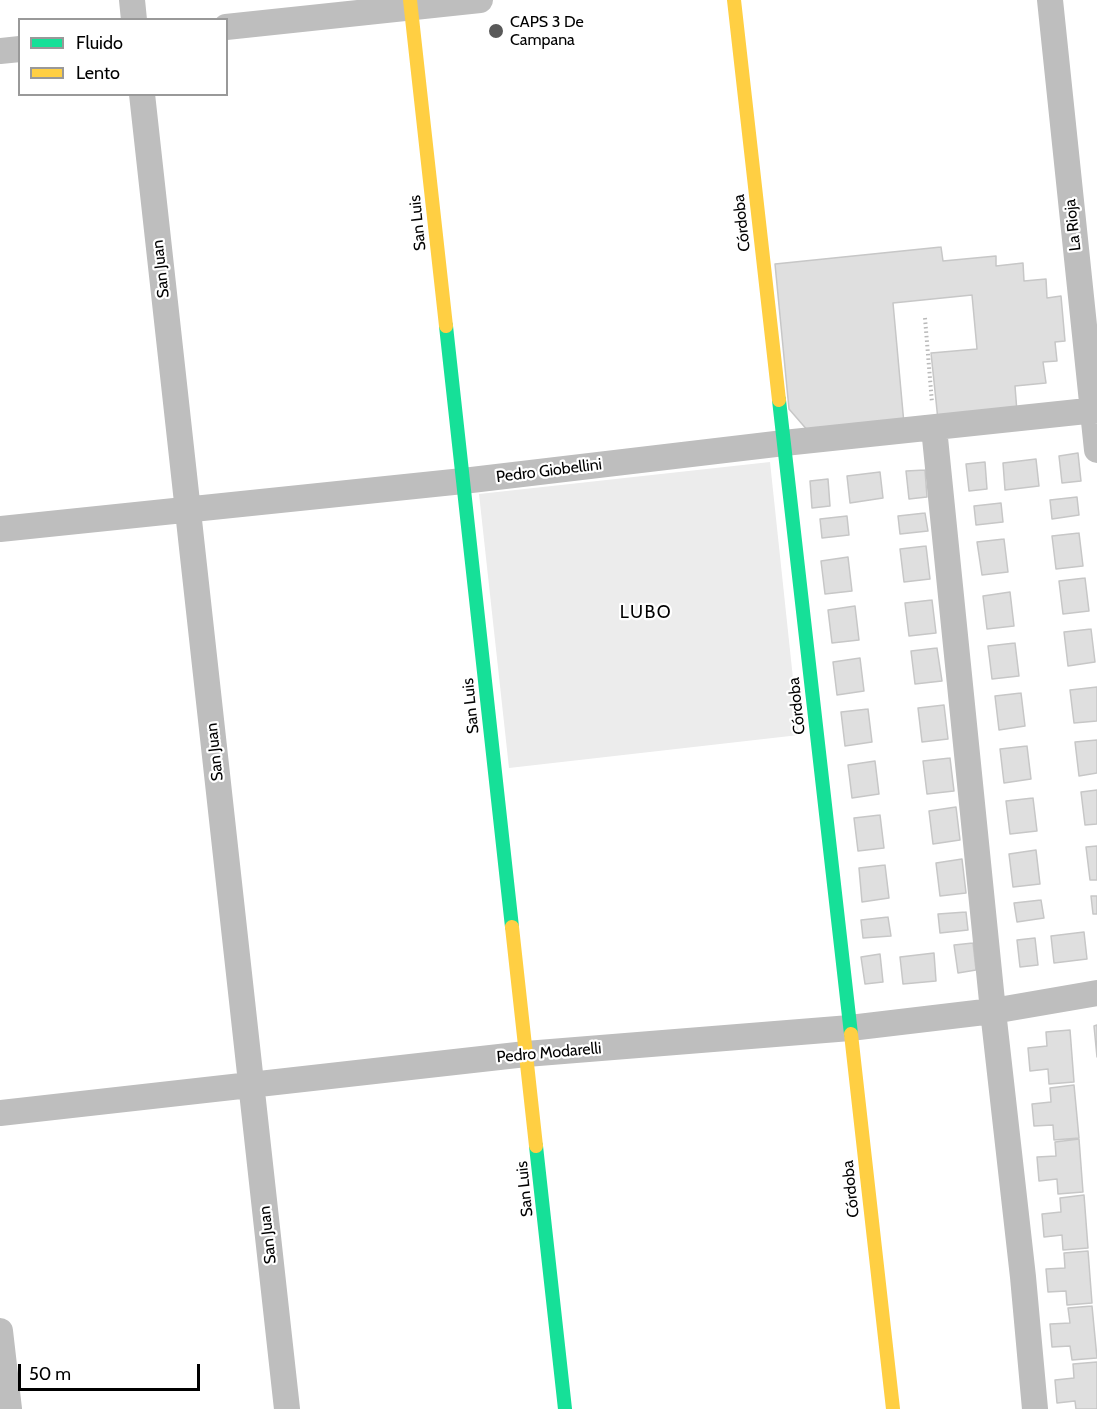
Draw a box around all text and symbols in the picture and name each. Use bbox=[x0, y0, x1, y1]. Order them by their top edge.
place label: CAPS 3 De Campana bbox=[510, 12, 584, 50]
legend bbox=[18, 18, 228, 96]
marker: CAPS 3 De Campana bbox=[487, 22, 505, 40]
text: Fluido bbox=[76, 32, 123, 54]
text: Lento bbox=[76, 62, 120, 84]
street label: Córdoba bbox=[729, 193, 755, 253]
street label: San Luis bbox=[406, 194, 430, 252]
street label: La Rioja bbox=[1061, 198, 1085, 252]
street label: San Juan bbox=[148, 239, 174, 299]
street label: Pedro Giobellini bbox=[495, 455, 603, 487]
district label: LUBO bbox=[620, 602, 672, 624]
street label: Córdoba bbox=[784, 676, 810, 736]
street label: San Luis bbox=[459, 677, 483, 735]
street label: San Juan bbox=[202, 722, 228, 782]
street label: Pedro Modarelli bbox=[496, 1039, 602, 1067]
street label: Córdoba bbox=[838, 1159, 864, 1219]
street label: San Luis bbox=[513, 1160, 537, 1218]
street label: San Juan bbox=[255, 1205, 281, 1265]
scale bar bbox=[21, 1352, 202, 1390]
text: 50 m bbox=[29, 1363, 71, 1385]

